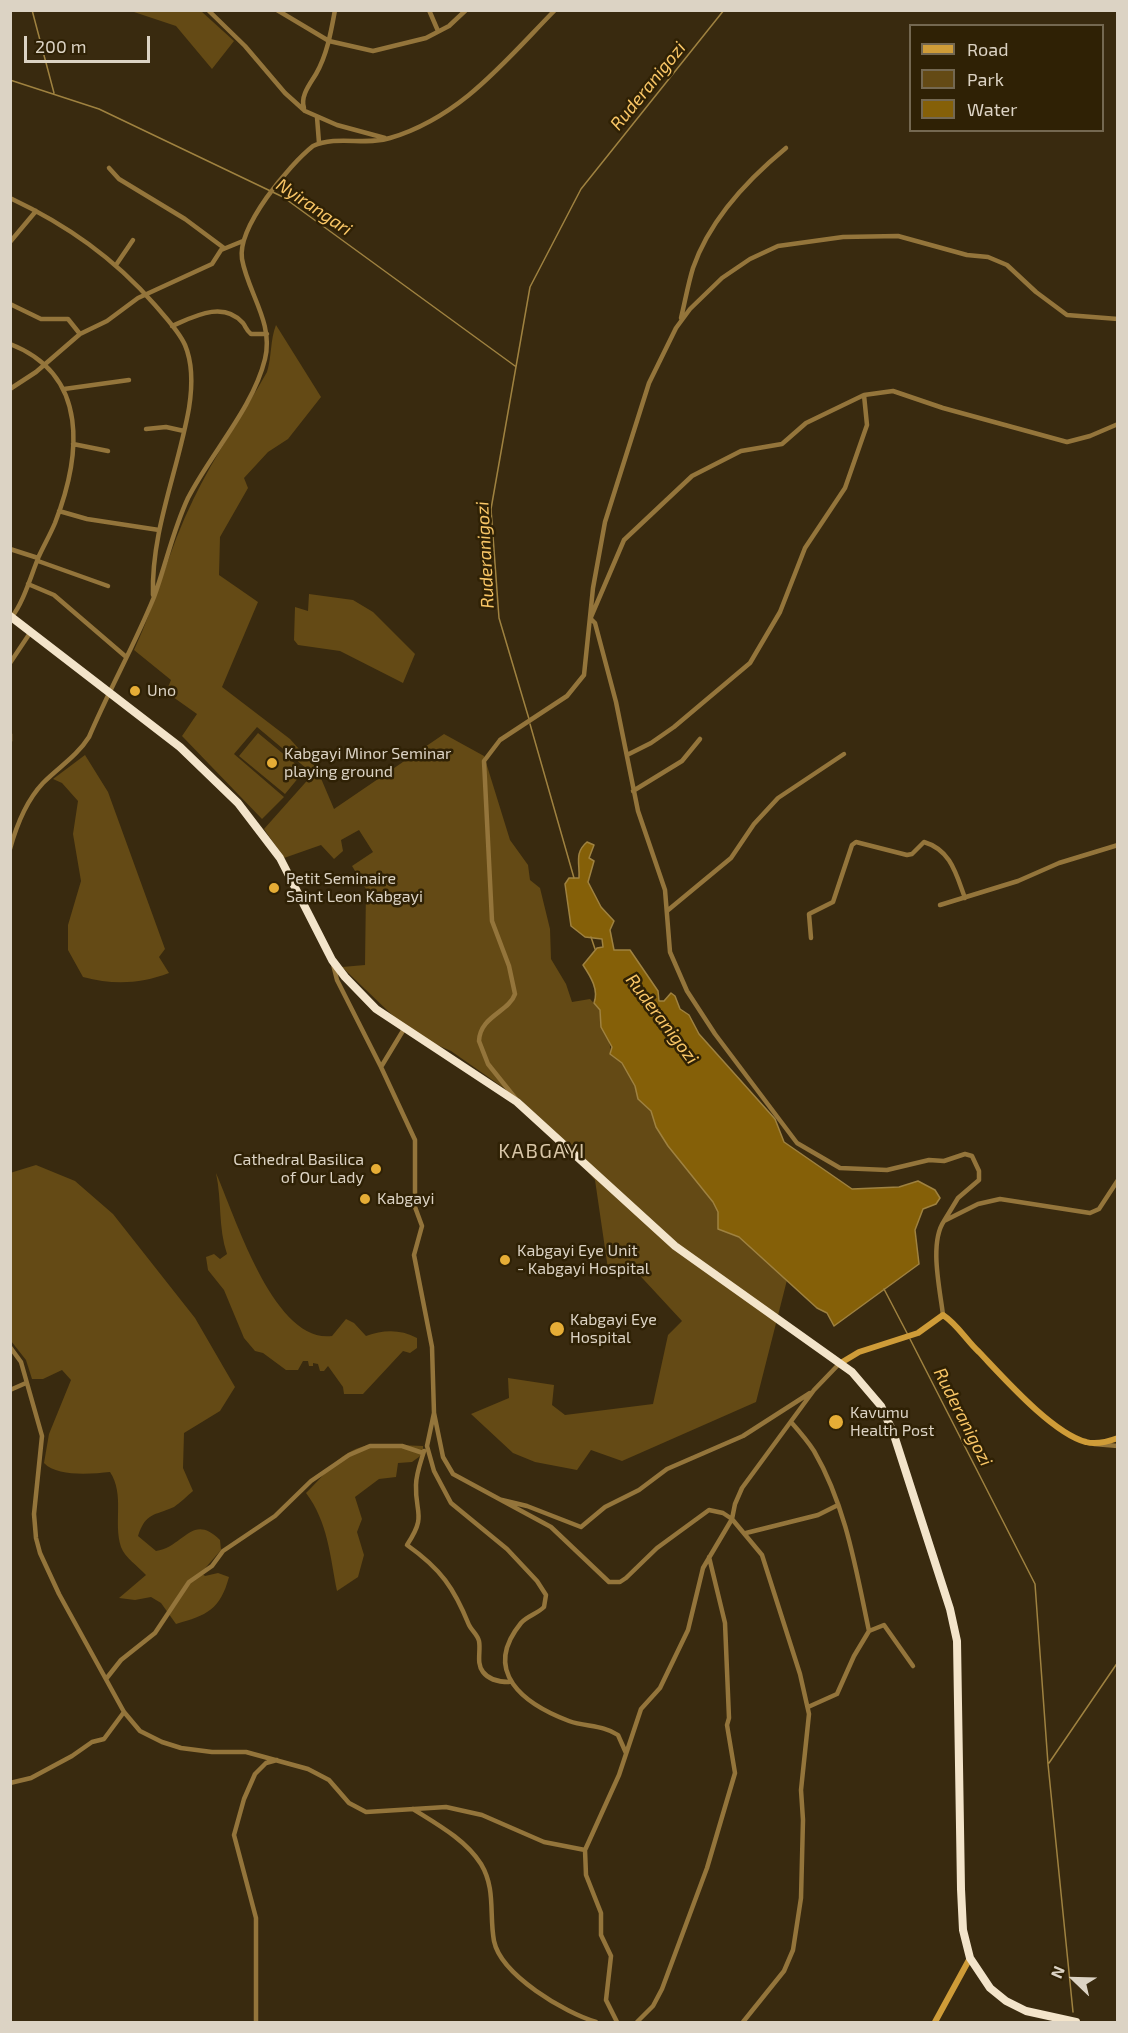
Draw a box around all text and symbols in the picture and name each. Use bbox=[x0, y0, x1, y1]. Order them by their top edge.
scale bar bbox=[27, 24, 153, 62]
legend bbox=[909, 24, 1104, 132]
text: 200 m bbox=[35, 35, 87, 57]
water label: Ruderanigozi bbox=[606, 37, 690, 135]
text: Road bbox=[967, 38, 1008, 60]
text: Park bbox=[967, 68, 1004, 90]
text: Water bbox=[967, 98, 1017, 120]
water label: Nyirangari bbox=[272, 174, 356, 240]
water label: Ruderanigozi bbox=[471, 501, 499, 609]
place label: Uno bbox=[147, 681, 176, 701]
marker: Uno bbox=[128, 684, 142, 698]
place label: Kabgayi Minor Seminar playing ground bbox=[284, 744, 451, 782]
marker: Kabgayi Minor Seminar playing ground bbox=[265, 756, 279, 770]
place label: Petit Seminaire Saint Leon Kabgayi bbox=[286, 869, 423, 907]
marker: Petit Seminaire Saint Leon Kabgayi bbox=[267, 881, 281, 895]
water label: Ruderanigozi bbox=[621, 970, 703, 1068]
district label: KABGAYI bbox=[498, 1139, 586, 1163]
place label: Cathedral Basilica of Our Lady bbox=[233, 1150, 364, 1188]
marker: Cathedral Basilica of Our Lady bbox=[369, 1162, 383, 1176]
place label: Kabgayi bbox=[377, 1189, 434, 1209]
marker: Kabgayi bbox=[358, 1192, 372, 1206]
place label: Kabgayi Eye Unit - Kabgayi Hospital bbox=[517, 1241, 650, 1279]
marker: Kabgayi Eye Unit - Kabgayi Hospital bbox=[498, 1253, 512, 1267]
place label: Kabgayi Eye Hospital bbox=[570, 1310, 657, 1348]
marker: Kabgayi Eye Hospital bbox=[548, 1320, 566, 1338]
water label: Ruderanigozi bbox=[929, 1364, 997, 1470]
place label: Kavumu Health Post bbox=[850, 1403, 934, 1441]
marker: Kavumu Health Post bbox=[827, 1413, 845, 1431]
north arrow bbox=[1044, 1949, 1104, 2009]
text: N bbox=[1046, 1963, 1068, 1981]

